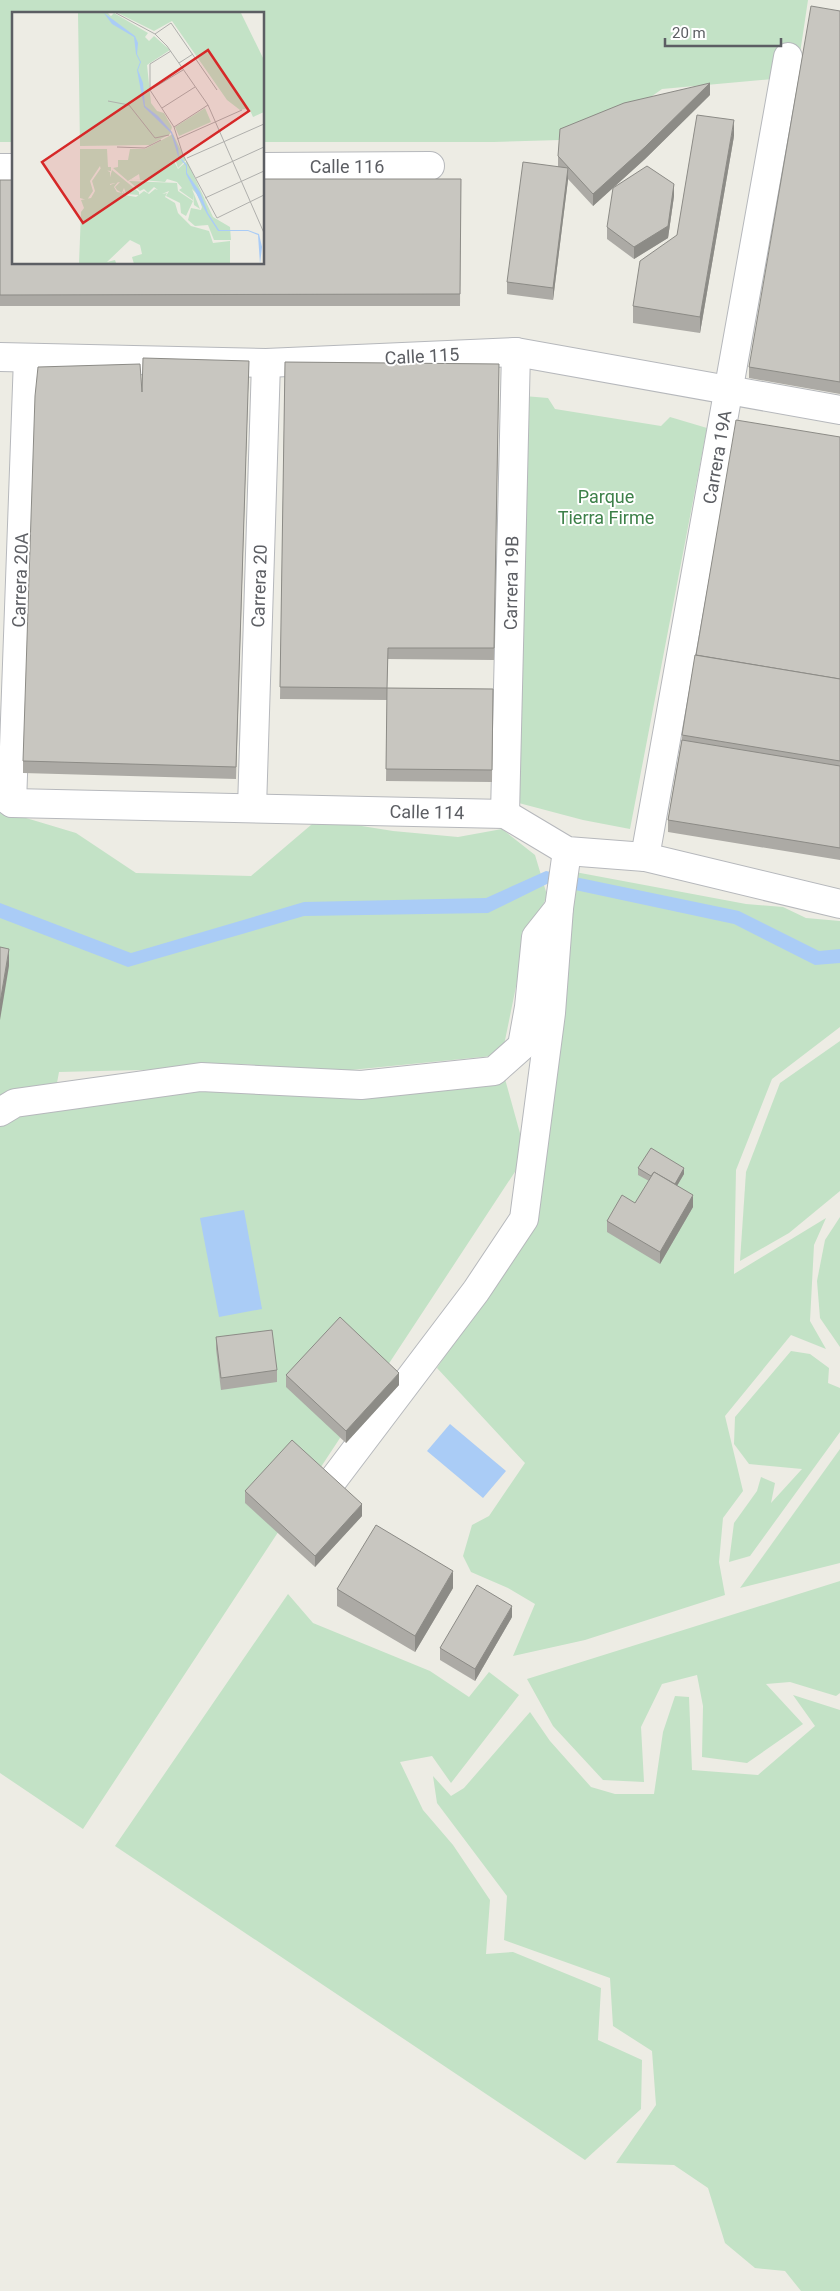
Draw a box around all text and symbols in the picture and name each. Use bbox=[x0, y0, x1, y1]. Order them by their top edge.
inset map bbox=[12, 12, 265, 265]
scale bar bbox=[665, 15, 781, 47]
text: 20 m bbox=[672, 24, 706, 42]
street label: Calle 116 bbox=[310, 156, 384, 177]
street label: Calle 115 bbox=[384, 344, 460, 368]
street label: Carrera 19A bbox=[698, 408, 736, 506]
park label: Parque Tierra Firme bbox=[558, 486, 654, 528]
street label: Carrera 20A bbox=[8, 532, 32, 628]
street label: Carrera 19B bbox=[500, 536, 522, 630]
street label: Carrera 20 bbox=[247, 544, 271, 628]
street label: Calle 114 bbox=[390, 801, 464, 823]

